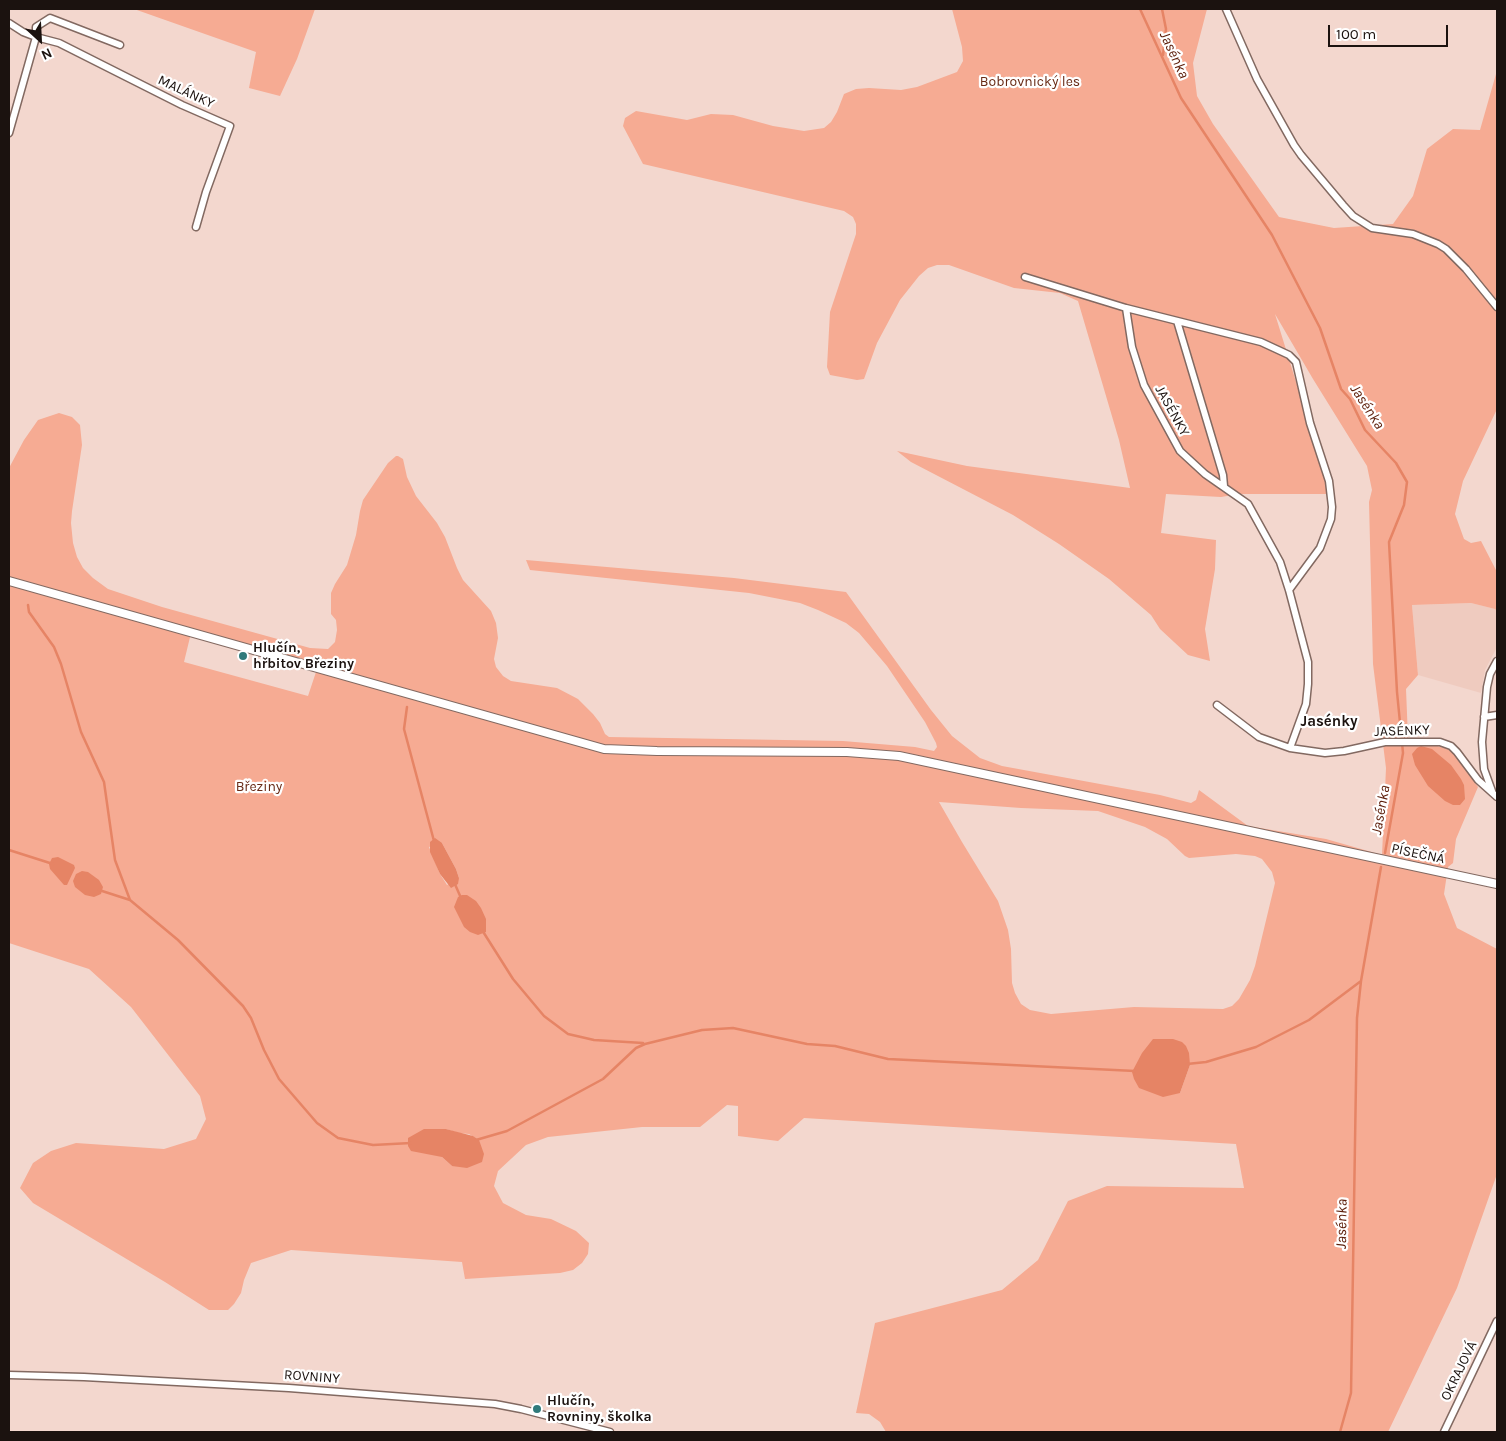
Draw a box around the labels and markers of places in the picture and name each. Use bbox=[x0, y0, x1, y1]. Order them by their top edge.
place label: Hlučín, hřbitov Březiny bbox=[253, 640, 354, 672]
marker: Hlučín, hřbitov Březiny bbox=[237, 650, 249, 662]
place label: Hlučín, Rovniny, školka bbox=[547, 1393, 652, 1425]
marker: Hlučín, Rovniny, školka bbox=[531, 1403, 543, 1415]

